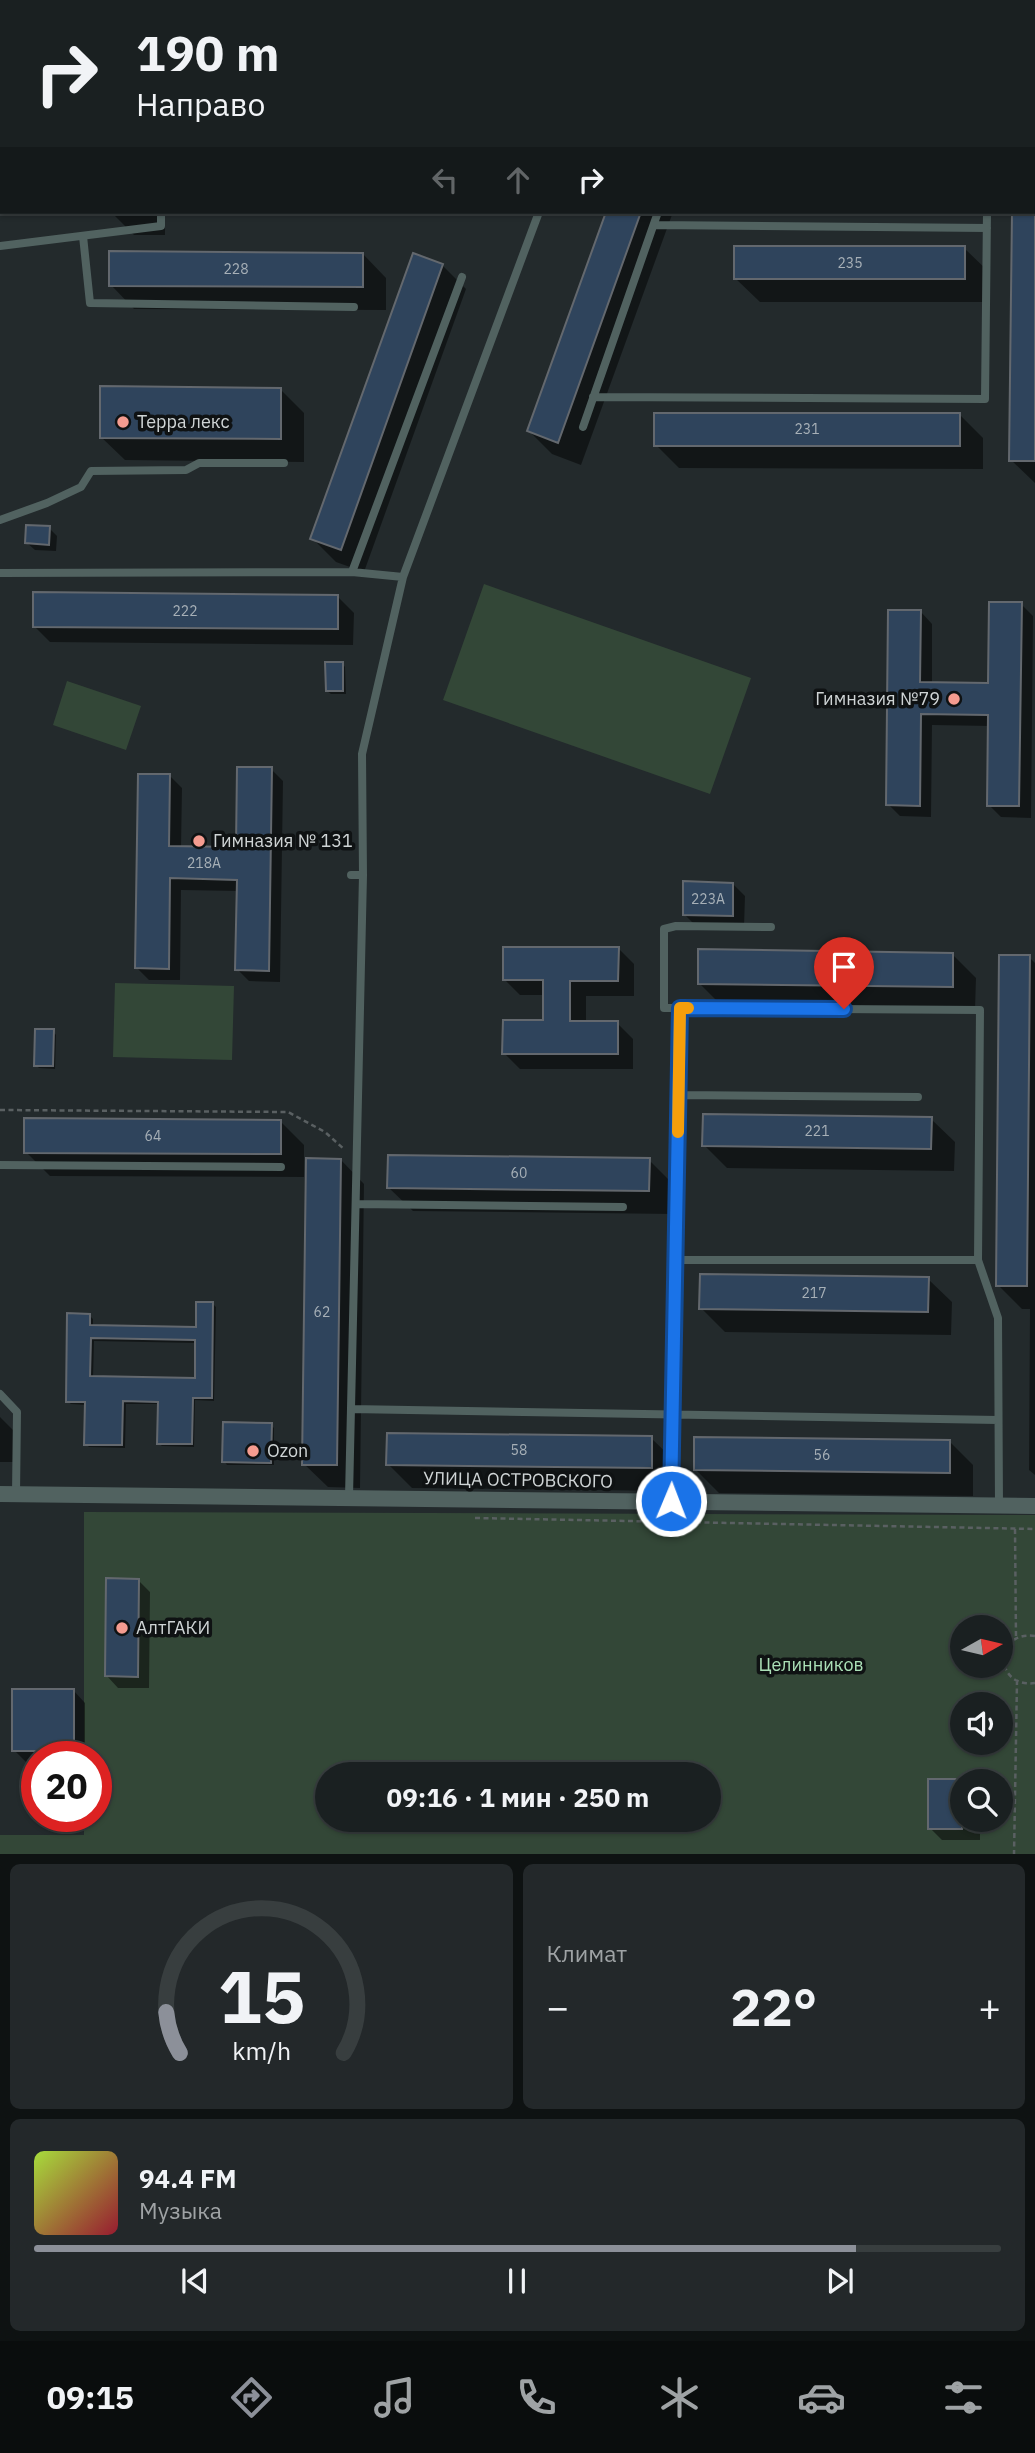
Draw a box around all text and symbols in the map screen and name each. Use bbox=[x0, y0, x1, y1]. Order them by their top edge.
text: 190 m bbox=[136, 21, 280, 84]
icon: right bbox=[21, 28, 112, 119]
text: Направо bbox=[136, 83, 265, 125]
icon: left bbox=[426, 161, 464, 199]
icon: ahead bbox=[499, 161, 537, 199]
icon: right bbox=[572, 161, 610, 199]
house number: 235 bbox=[837, 254, 863, 272]
house number: 228 bbox=[223, 260, 249, 278]
place label: Терра лекс bbox=[137, 410, 229, 433]
marker: Терра лекс bbox=[115, 414, 131, 430]
house number: 231 bbox=[794, 420, 820, 438]
house number: 222 bbox=[172, 602, 198, 620]
place label: Гимназия №79 bbox=[815, 687, 940, 710]
marker: Гимназия №79 bbox=[946, 691, 962, 707]
place label: Гимназия № 131 bbox=[213, 829, 353, 852]
marker: Гимназия № 131 bbox=[191, 833, 207, 849]
house number: 218А bbox=[187, 854, 221, 872]
house number: 223А bbox=[691, 890, 725, 908]
pin bbox=[814, 937, 874, 1009]
icon: arrive bbox=[825, 948, 863, 986]
house number: 221 bbox=[804, 1122, 830, 1140]
house number: 64 bbox=[145, 1127, 161, 1145]
house number: 60 bbox=[511, 1164, 527, 1182]
house number: 217 bbox=[801, 1284, 827, 1302]
house number: 62 bbox=[314, 1303, 330, 1321]
place label: Ozon bbox=[267, 1439, 308, 1462]
house number: 58 bbox=[511, 1441, 527, 1459]
marker: Ozon bbox=[245, 1443, 261, 1459]
house number: 56 bbox=[814, 1446, 830, 1464]
position arrow bbox=[634, 1464, 708, 1538]
street label: УЛИЦА ОСТРОВСКОГО bbox=[423, 1466, 613, 1493]
north arrow bbox=[950, 1615, 1013, 1678]
map controls bbox=[950, 1615, 1013, 1832]
place label: АлтГАКИ bbox=[136, 1616, 210, 1639]
marker: АлтГАКИ bbox=[114, 1620, 130, 1636]
park label: Целинников bbox=[758, 1653, 864, 1676]
button: sound bbox=[950, 1692, 1013, 1755]
speed limit sign: 20 bbox=[21, 1741, 112, 1832]
button: search bbox=[950, 1769, 1013, 1832]
text: 09:16 · 1 мин · 250 m bbox=[387, 1780, 649, 1814]
text: Климат bbox=[547, 1938, 627, 1968]
text: 15 bbox=[218, 1948, 305, 2043]
text: 22° bbox=[730, 1973, 817, 2040]
text: − bbox=[547, 1982, 569, 2031]
text: + bbox=[978, 1982, 1001, 2031]
text: km/h bbox=[232, 2033, 291, 2066]
text: 94.4 FM bbox=[139, 2161, 237, 2195]
text: Музыка bbox=[139, 2195, 222, 2225]
icon: previous bbox=[176, 2262, 214, 2300]
icon: pause bbox=[498, 2262, 536, 2300]
icon: next bbox=[821, 2262, 859, 2300]
icon: directions bbox=[227, 2373, 276, 2422]
icon: music bbox=[370, 2373, 419, 2422]
icon: phone bbox=[512, 2373, 561, 2422]
icon: climate bbox=[655, 2373, 704, 2422]
icon: car bbox=[797, 2373, 846, 2422]
icon: filters bbox=[939, 2373, 988, 2422]
text: 09:15 bbox=[47, 2376, 134, 2418]

